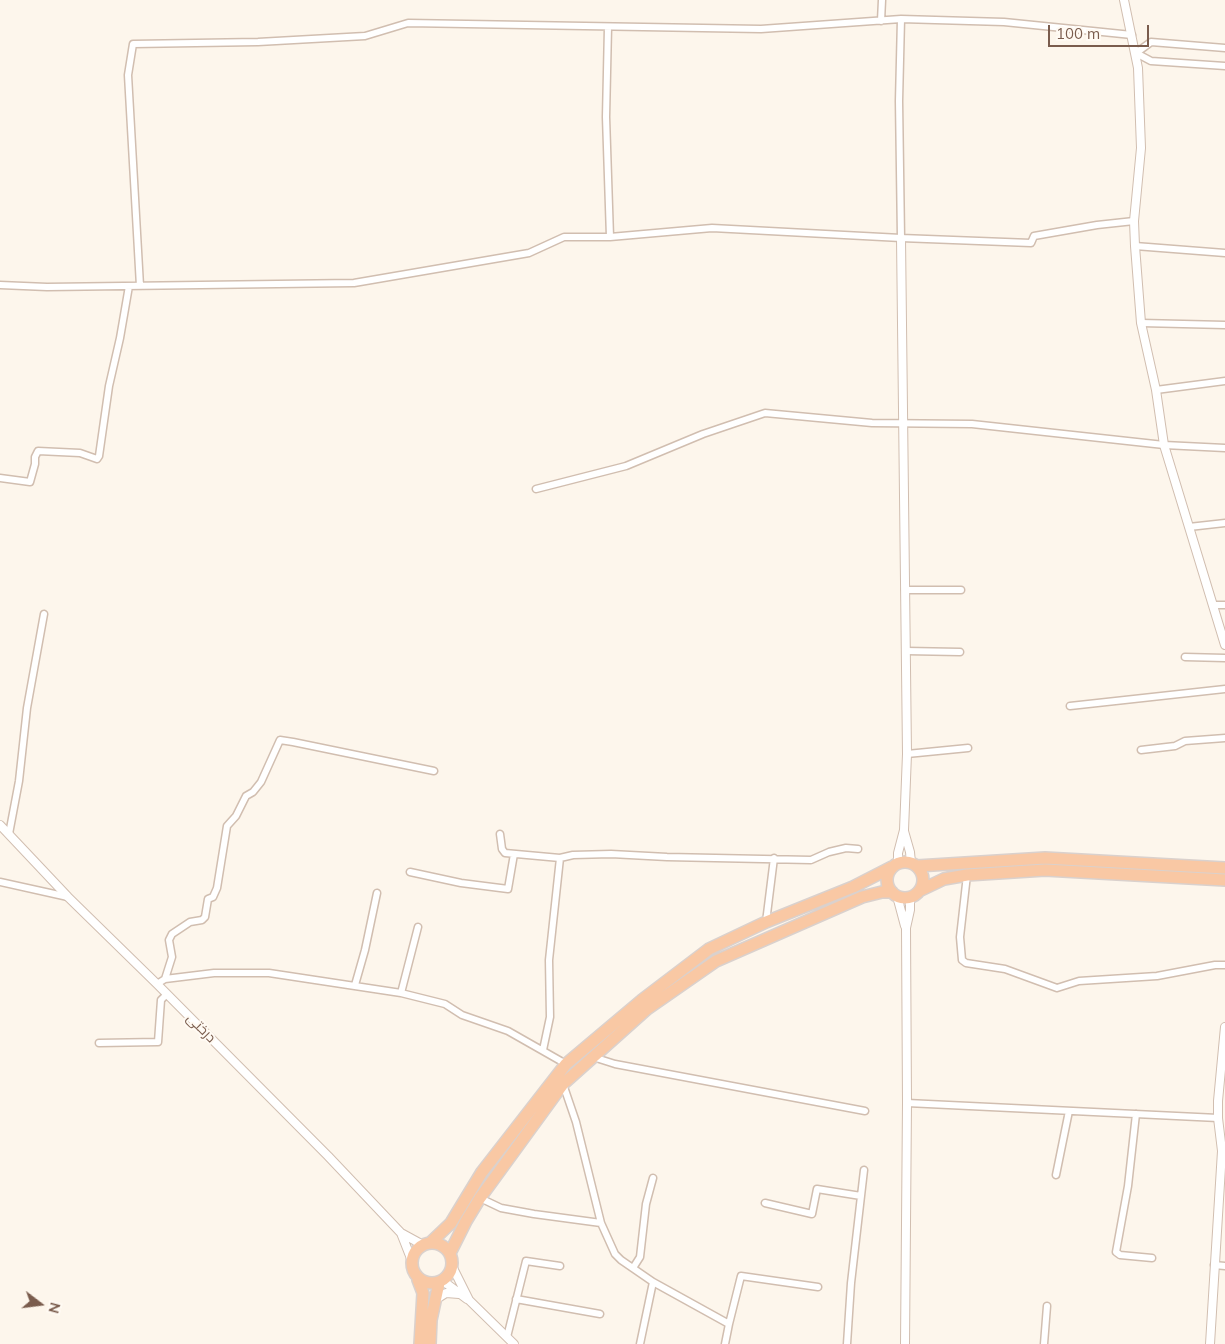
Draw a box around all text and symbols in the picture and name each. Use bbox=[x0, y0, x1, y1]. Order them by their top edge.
scale bar bbox=[1050, 15, 1151, 47]
text: 100 m bbox=[1056, 24, 1100, 43]
street label: درختی bbox=[183, 1010, 219, 1046]
north arrow bbox=[15, 1279, 65, 1329]
text: N bbox=[44, 1300, 65, 1315]

